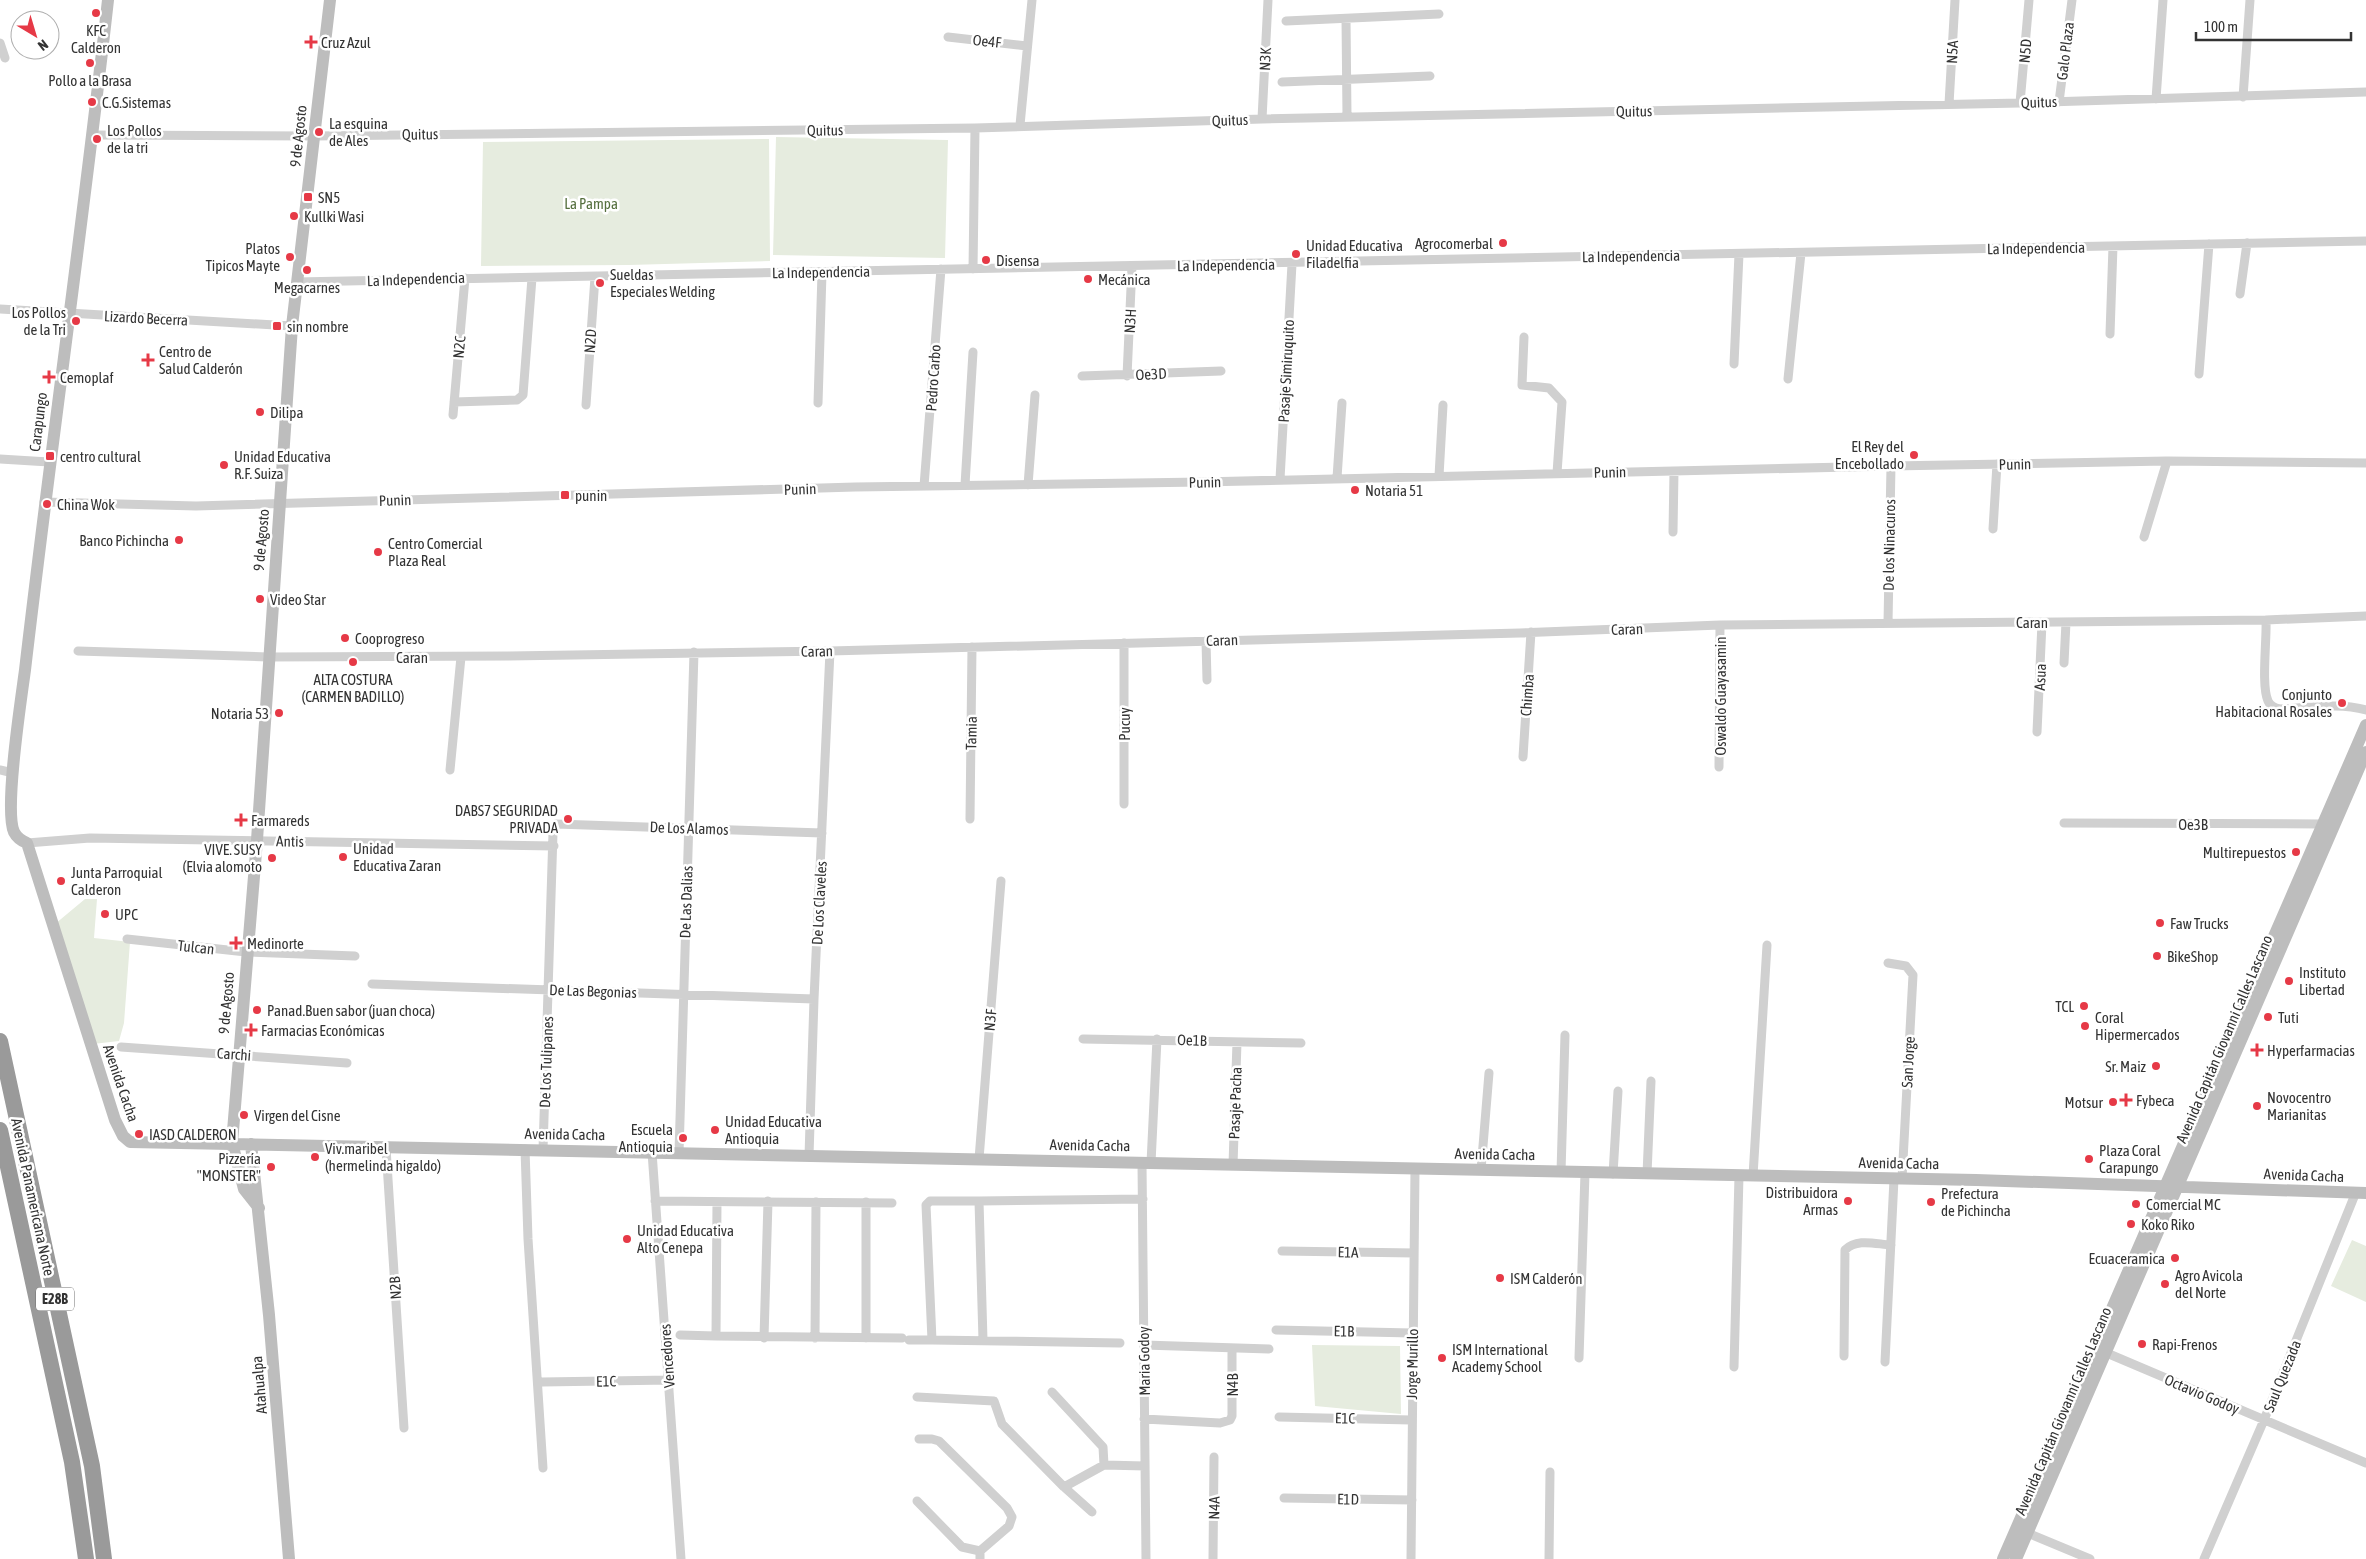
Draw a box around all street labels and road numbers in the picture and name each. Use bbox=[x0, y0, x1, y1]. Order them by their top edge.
street label: Galo Plaza bbox=[2053, 21, 2077, 81]
street label: Oe4F bbox=[972, 31, 1002, 51]
street label: N5D bbox=[2015, 38, 2035, 64]
street label: N5A bbox=[1943, 39, 1961, 64]
street label: N3K bbox=[1256, 46, 1274, 71]
street label: Quitus bbox=[2021, 93, 2057, 111]
street label: Quitus bbox=[1616, 102, 1652, 120]
street label: 9 de Agosto bbox=[286, 104, 310, 168]
street label: Quitus bbox=[1212, 111, 1248, 129]
street label: Quitus bbox=[807, 121, 843, 139]
street label: Quitus bbox=[402, 125, 438, 143]
street label: La Independencia bbox=[1987, 239, 2085, 257]
street label: La Independencia bbox=[1582, 247, 1680, 265]
street label: La Independencia bbox=[1177, 256, 1275, 274]
street label: La Independencia bbox=[772, 263, 870, 281]
street label: La Independencia bbox=[367, 269, 465, 289]
street label: Lizardo Becerra bbox=[104, 307, 188, 329]
street label: N3H bbox=[1121, 308, 1139, 334]
street label: Pasaje Simiruquito bbox=[1275, 319, 1297, 423]
street label: N2D bbox=[581, 328, 599, 354]
street label: N2C bbox=[450, 335, 468, 359]
street label: Pedro Carbo bbox=[922, 344, 944, 412]
street label: Oe3D bbox=[1135, 365, 1167, 383]
street label: Carapungo bbox=[26, 391, 50, 453]
street label: Punin bbox=[1999, 455, 2031, 473]
street label: Punin bbox=[1594, 463, 1626, 481]
street label: Punin bbox=[1189, 473, 1221, 491]
street label: Punin bbox=[783, 480, 817, 498]
street label: Punin bbox=[378, 491, 412, 509]
street label: De los Ninacuros bbox=[1880, 499, 1898, 591]
street label: 9 de Agosto bbox=[250, 508, 272, 572]
street label: Caran bbox=[2016, 614, 2048, 631]
street label: Caran bbox=[1611, 620, 1643, 638]
street label: Caran bbox=[1206, 631, 1238, 649]
street label: Oswaldo Guayasamin bbox=[1712, 637, 1729, 755]
street label: Caran bbox=[801, 642, 833, 660]
street label: Caran bbox=[396, 649, 428, 666]
street label: Asua bbox=[2031, 663, 2049, 691]
street label: Chimba bbox=[1517, 673, 1537, 717]
street label: Pucuy bbox=[1116, 707, 1133, 741]
street label: Tamia bbox=[962, 716, 980, 750]
street label: Oe3B bbox=[2178, 816, 2208, 833]
street label: De Los Alamos bbox=[649, 818, 729, 838]
street label: Antis bbox=[276, 832, 304, 850]
street label: De Los Claveles bbox=[808, 861, 830, 945]
street label: De Las Dalias bbox=[676, 865, 696, 939]
street label: Avenida Capitán Giovanni Calles Lascano bbox=[2172, 933, 2276, 1145]
street label: Tulcan bbox=[177, 937, 215, 957]
street label: 9 de Agosto bbox=[215, 971, 237, 1035]
street label: De Las Begonias bbox=[549, 981, 637, 1001]
street label: N3F bbox=[981, 1008, 999, 1032]
street label: De Los Tulipanes bbox=[536, 1016, 556, 1108]
street label: Oe1B bbox=[1177, 1031, 1207, 1049]
street label: San Jorge bbox=[1898, 1036, 1918, 1088]
street label: Avenida Cacha bbox=[100, 1042, 142, 1124]
street label: Carchi bbox=[216, 1044, 252, 1064]
street label: Pasaje Pacha bbox=[1225, 1066, 1245, 1139]
street label: Avenida Panamericana Norte bbox=[8, 1117, 58, 1278]
street label: Avenida Cacha bbox=[525, 1125, 605, 1143]
street label: Avenida Cacha bbox=[1050, 1136, 1130, 1154]
street label: Avenida Cacha bbox=[1455, 1145, 1535, 1163]
street label: Avenida Cacha bbox=[1859, 1154, 1939, 1172]
street label: Avenida Cacha bbox=[2263, 1165, 2345, 1185]
street label: E1A bbox=[1337, 1243, 1359, 1261]
street label: N2B bbox=[386, 1276, 404, 1300]
road number: E28B bbox=[36, 1288, 74, 1310]
street label: Avenida Capitán Giovanni Calles Lascano bbox=[2011, 1305, 2115, 1517]
street label: E1B bbox=[1334, 1322, 1354, 1340]
street label: Vencedores bbox=[656, 1324, 678, 1388]
street label: Maria Godoy bbox=[1135, 1326, 1153, 1396]
street label: Jorge Murillo bbox=[1403, 1328, 1421, 1400]
street label: Saul Quezada bbox=[2260, 1338, 2304, 1414]
street label: Atahualpa bbox=[248, 1355, 270, 1415]
street label: Octavio Godoy bbox=[2162, 1371, 2242, 1417]
street label: E1C bbox=[596, 1372, 616, 1390]
street label: N4B bbox=[1224, 1373, 1241, 1397]
street label: E1C bbox=[1335, 1409, 1355, 1427]
street label: E1D bbox=[1337, 1490, 1359, 1508]
street label: N4A bbox=[1205, 1496, 1223, 1520]

